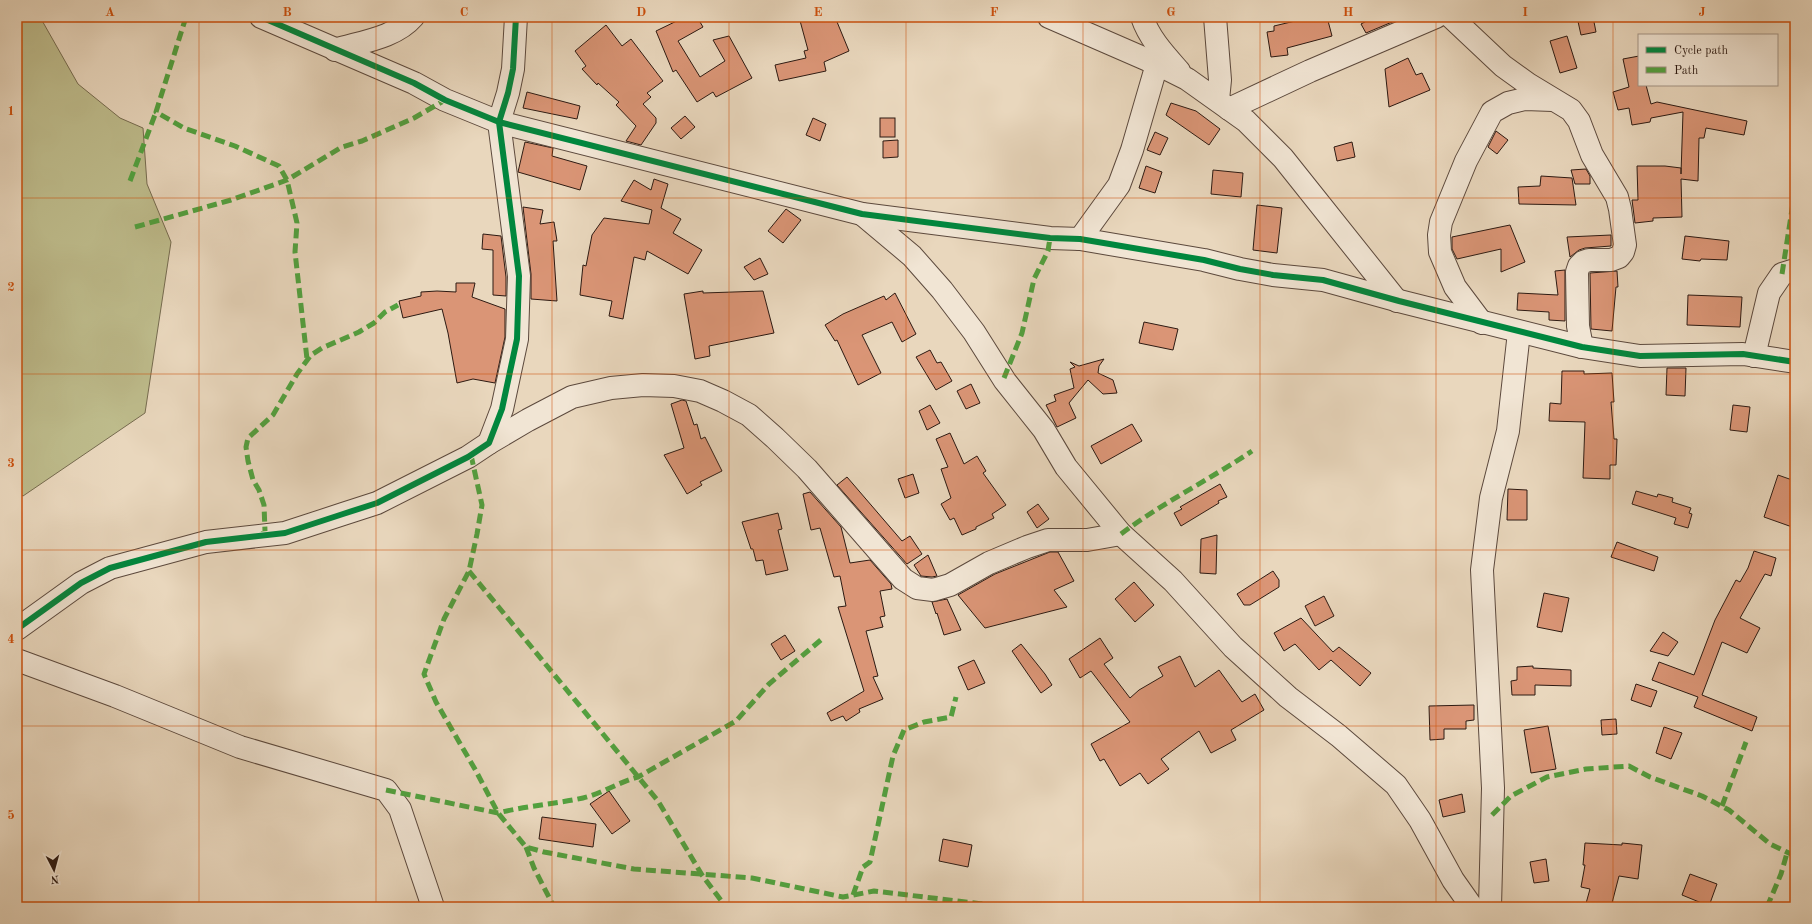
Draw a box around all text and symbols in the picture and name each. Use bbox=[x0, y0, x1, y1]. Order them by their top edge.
text: A bbox=[105, 6, 115, 19]
text: B bbox=[282, 6, 292, 19]
text: C bbox=[460, 6, 468, 19]
text: D bbox=[636, 6, 646, 19]
text: E bbox=[814, 6, 823, 19]
text: F bbox=[990, 6, 999, 19]
text: G bbox=[1166, 6, 1176, 19]
text: H bbox=[1343, 6, 1354, 19]
text: I bbox=[1522, 6, 1528, 19]
text: J bbox=[1698, 6, 1706, 19]
legend bbox=[1638, 34, 1778, 86]
text: Cycle path bbox=[1674, 45, 1729, 57]
text: Path bbox=[1674, 65, 1699, 77]
text: 1 bbox=[7, 105, 15, 118]
text: 2 bbox=[7, 281, 15, 294]
text: 3 bbox=[7, 457, 15, 470]
text: 4 bbox=[7, 633, 15, 646]
text: 5 bbox=[7, 809, 15, 822]
north arrow bbox=[34, 850, 74, 890]
text: N bbox=[50, 873, 60, 884]

